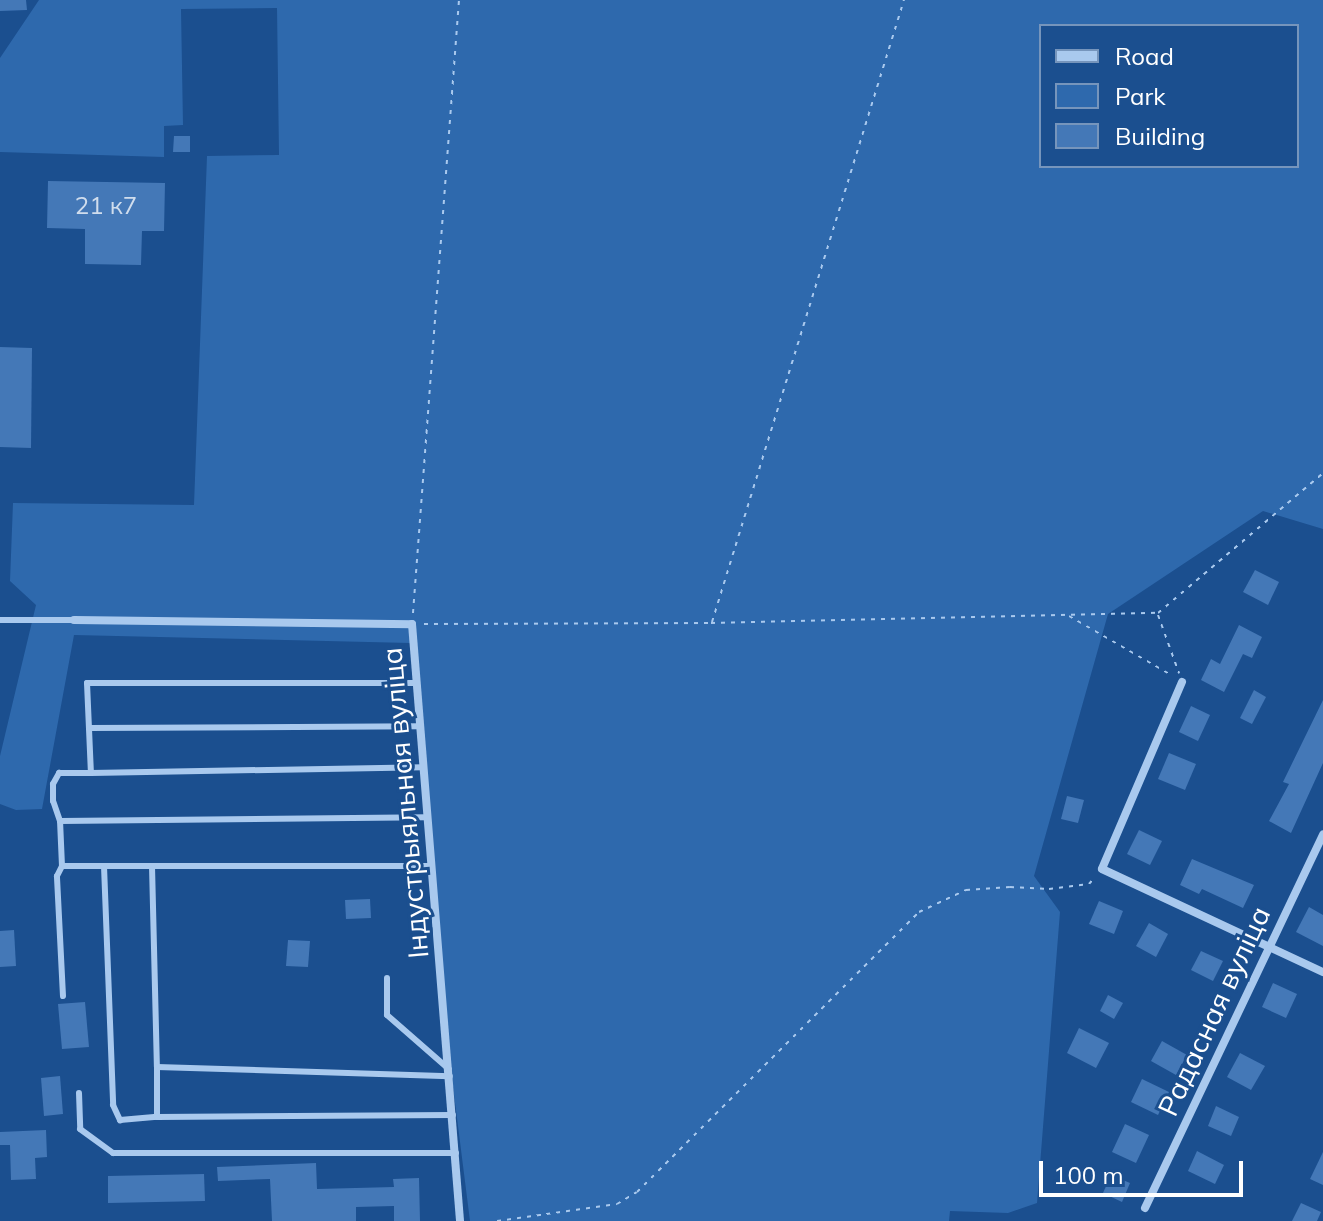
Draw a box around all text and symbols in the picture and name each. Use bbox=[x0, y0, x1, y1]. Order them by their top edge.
legend bbox=[1039, 24, 1299, 168]
text: Road bbox=[1115, 41, 1174, 71]
text: Park bbox=[1115, 81, 1166, 111]
text: Building bbox=[1115, 121, 1205, 151]
house number: 21 к7 bbox=[75, 192, 137, 220]
street label: Індустрыяльная вуліца bbox=[375, 646, 435, 960]
street label: Радасная вуліца bbox=[1151, 901, 1277, 1121]
scale bar bbox=[1043, 1145, 1247, 1195]
text: 100 m bbox=[1053, 1160, 1124, 1190]

